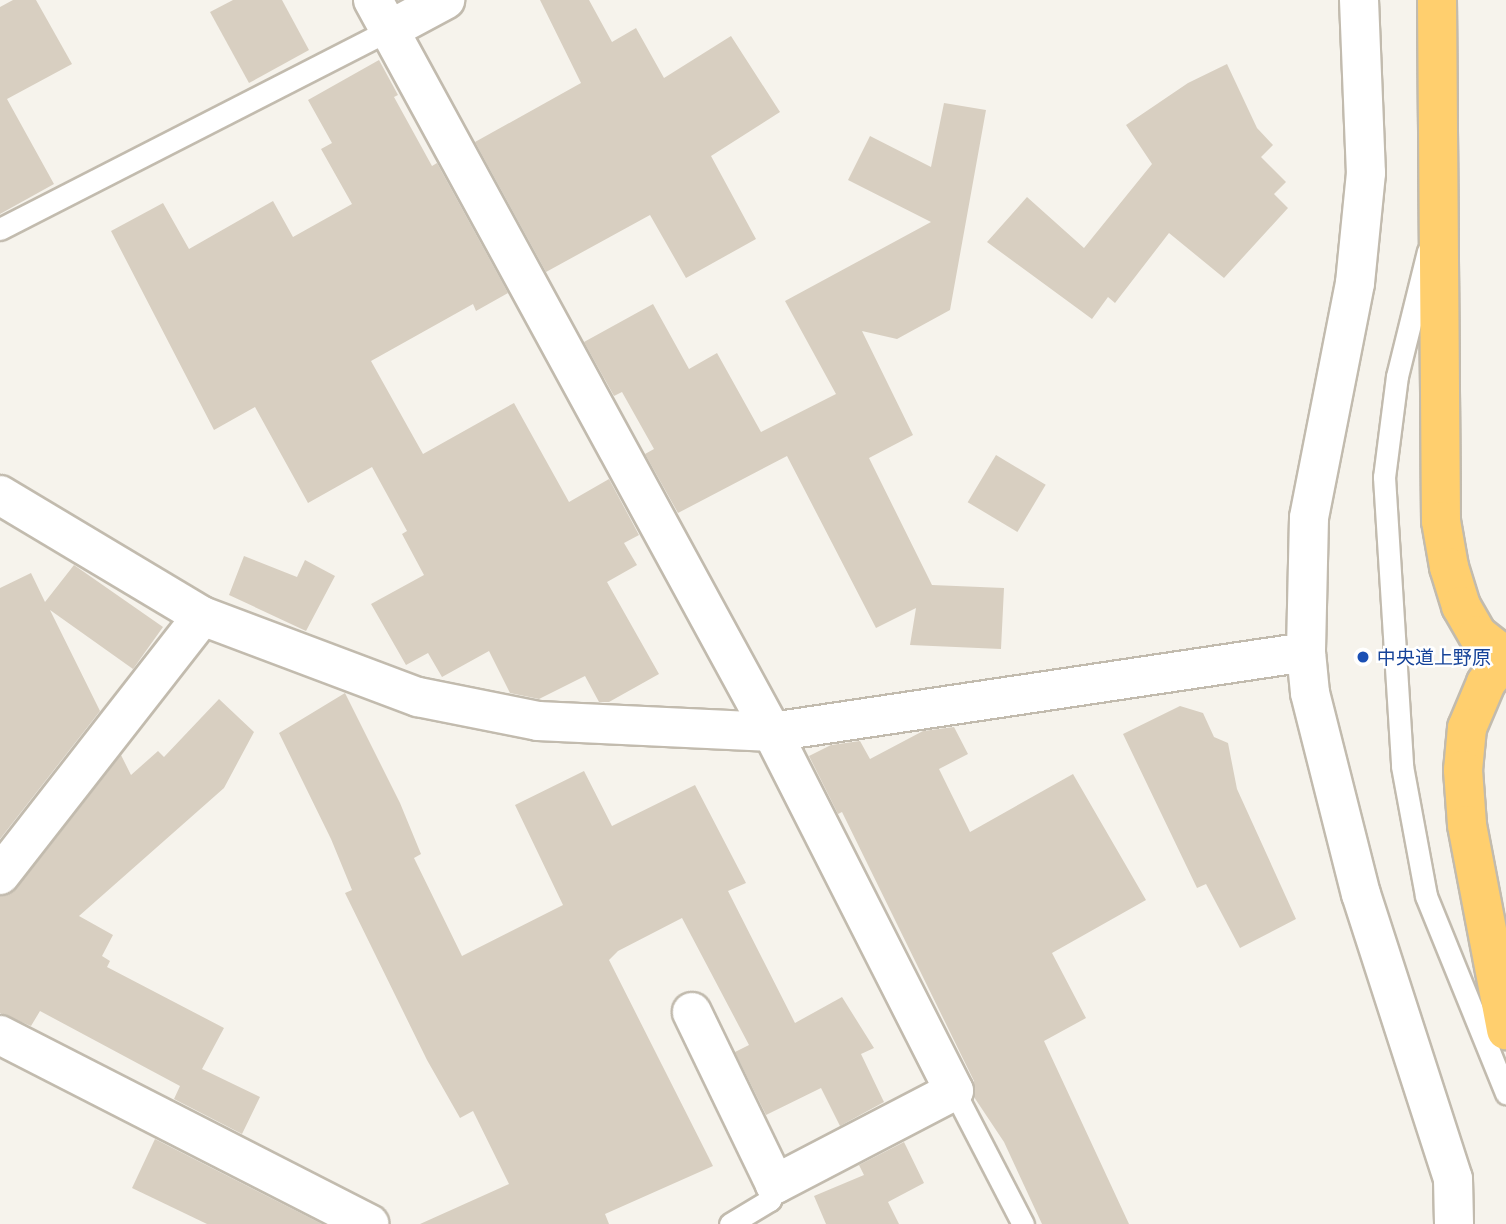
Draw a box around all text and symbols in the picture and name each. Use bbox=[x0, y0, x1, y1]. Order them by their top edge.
place label: 中央道上野原 bbox=[1377, 646, 1491, 668]
marker: 中央道上野原 bbox=[1355, 649, 1371, 665]

